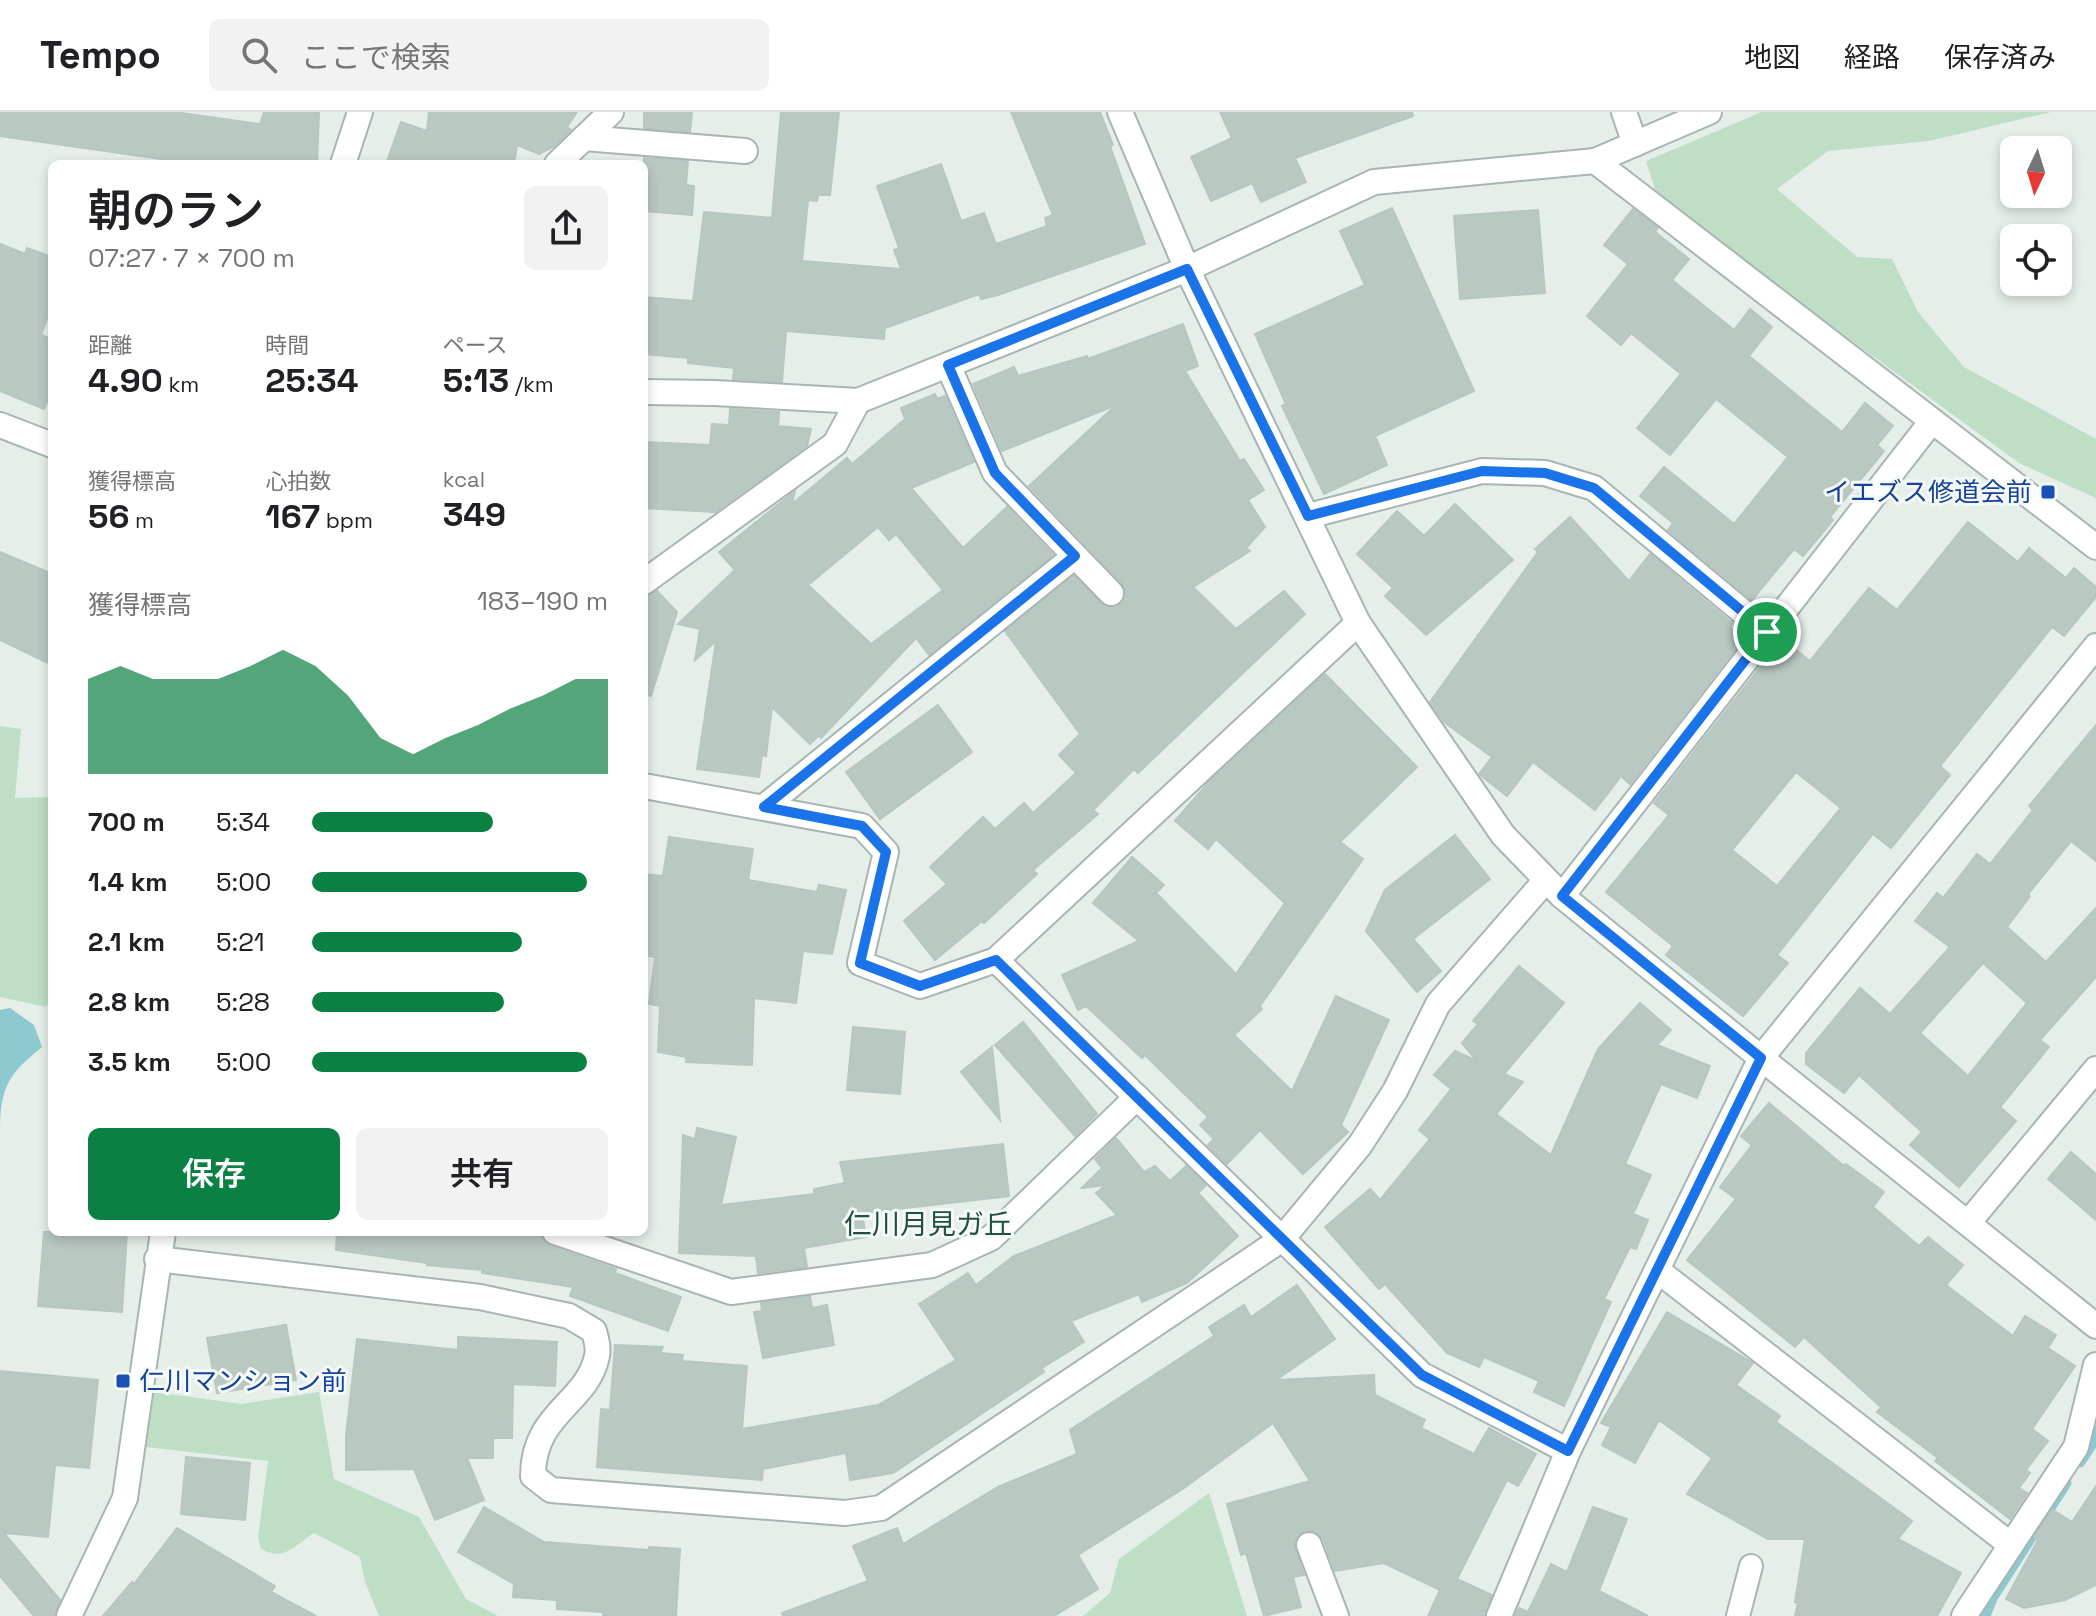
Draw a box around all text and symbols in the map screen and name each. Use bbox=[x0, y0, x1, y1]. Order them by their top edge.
search box bbox=[209, 19, 769, 91]
text: Tempo bbox=[40, 31, 161, 79]
icon: search bbox=[237, 33, 281, 77]
text: ここで検索 bbox=[301, 38, 451, 77]
text: 地図 bbox=[1744, 39, 1800, 75]
text: 経路 bbox=[1844, 39, 1900, 75]
text: 保存済み bbox=[1944, 39, 2056, 75]
north arrow bbox=[2000, 136, 2072, 208]
map controls bbox=[2000, 136, 2072, 296]
text: 朝のラン bbox=[88, 183, 264, 239]
button: share bbox=[524, 186, 608, 270]
button: locate bbox=[2000, 224, 2072, 296]
text: 07:27 · 7 × 700 m bbox=[88, 241, 295, 275]
text: 距離 bbox=[88, 331, 132, 359]
text: 時間 bbox=[265, 331, 309, 359]
text: ペース bbox=[443, 331, 508, 359]
text: 4.90 bbox=[88, 359, 163, 402]
text: 25:34 bbox=[265, 359, 358, 402]
text: 5:13 bbox=[443, 359, 509, 402]
text: km bbox=[163, 370, 199, 398]
text: /km bbox=[509, 370, 554, 398]
text: kcal bbox=[443, 465, 485, 493]
text: 獲得標高 bbox=[88, 467, 176, 495]
text: 心拍数 bbox=[265, 467, 331, 495]
place label: イエズス修道会前 bbox=[1824, 475, 2032, 509]
marker: イエズス修道会前 bbox=[2039, 483, 2057, 501]
text: 349 bbox=[443, 493, 506, 536]
text: 56 bbox=[88, 495, 129, 538]
text: 167 bbox=[265, 495, 320, 538]
text: m bbox=[129, 506, 154, 534]
text: bpm bbox=[320, 506, 373, 534]
text: 183–190 m bbox=[477, 584, 608, 618]
text: 獲得標高 bbox=[88, 588, 192, 622]
pin bbox=[1733, 598, 1801, 666]
icon: arrive bbox=[1745, 610, 1789, 654]
text: 700 m bbox=[88, 805, 165, 839]
text: 5:34 bbox=[216, 805, 270, 839]
text: 1.4 km bbox=[88, 865, 168, 899]
text: 5:00 bbox=[216, 865, 271, 899]
text: 2.1 km bbox=[88, 925, 165, 959]
text: 5:21 bbox=[216, 925, 265, 959]
text: 2.8 km bbox=[88, 985, 170, 1019]
text: 5:28 bbox=[216, 985, 270, 1019]
text: 3.5 km bbox=[88, 1045, 171, 1079]
text: 5:00 bbox=[216, 1045, 271, 1079]
button: 保存 bbox=[88, 1128, 340, 1220]
button: 共有 bbox=[356, 1128, 608, 1220]
district label: 仁川月見ガ丘 bbox=[844, 1206, 1012, 1242]
place label: 仁川マンション前 bbox=[139, 1364, 347, 1398]
marker: 仁川マンション前 bbox=[114, 1372, 132, 1390]

